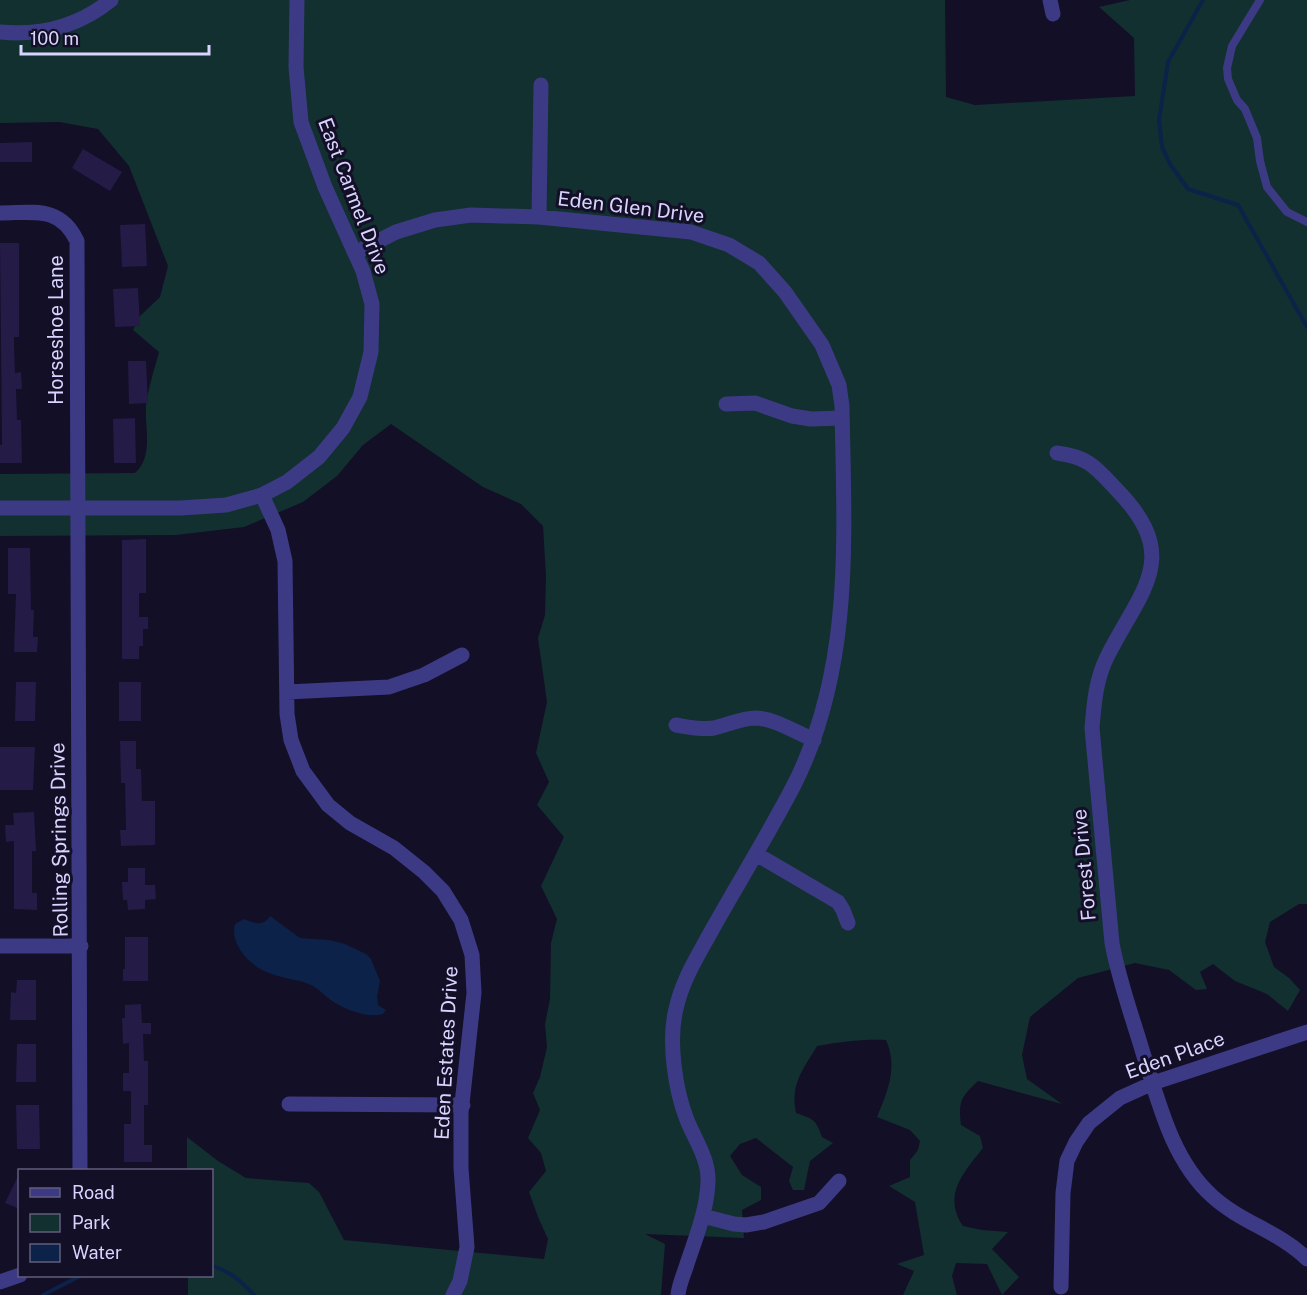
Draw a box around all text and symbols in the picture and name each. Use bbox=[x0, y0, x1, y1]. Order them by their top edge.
scale bar bbox=[21, 18, 208, 56]
text: 100 m bbox=[30, 28, 79, 49]
street label: East Carmel Drive bbox=[313, 114, 395, 278]
street label: Eden Glen Drive bbox=[556, 186, 706, 228]
street label: Horseshoe Lane bbox=[44, 255, 68, 405]
street label: Rolling Springs Drive bbox=[45, 742, 73, 938]
street label: Forest Drive bbox=[1067, 808, 1101, 922]
street label: Eden Estates Drive bbox=[429, 966, 463, 1140]
street label: Eden Place bbox=[1122, 1026, 1228, 1084]
legend bbox=[18, 1169, 213, 1277]
text: Road bbox=[72, 1182, 115, 1203]
text: Park bbox=[72, 1212, 110, 1233]
text: Water bbox=[72, 1242, 122, 1263]

